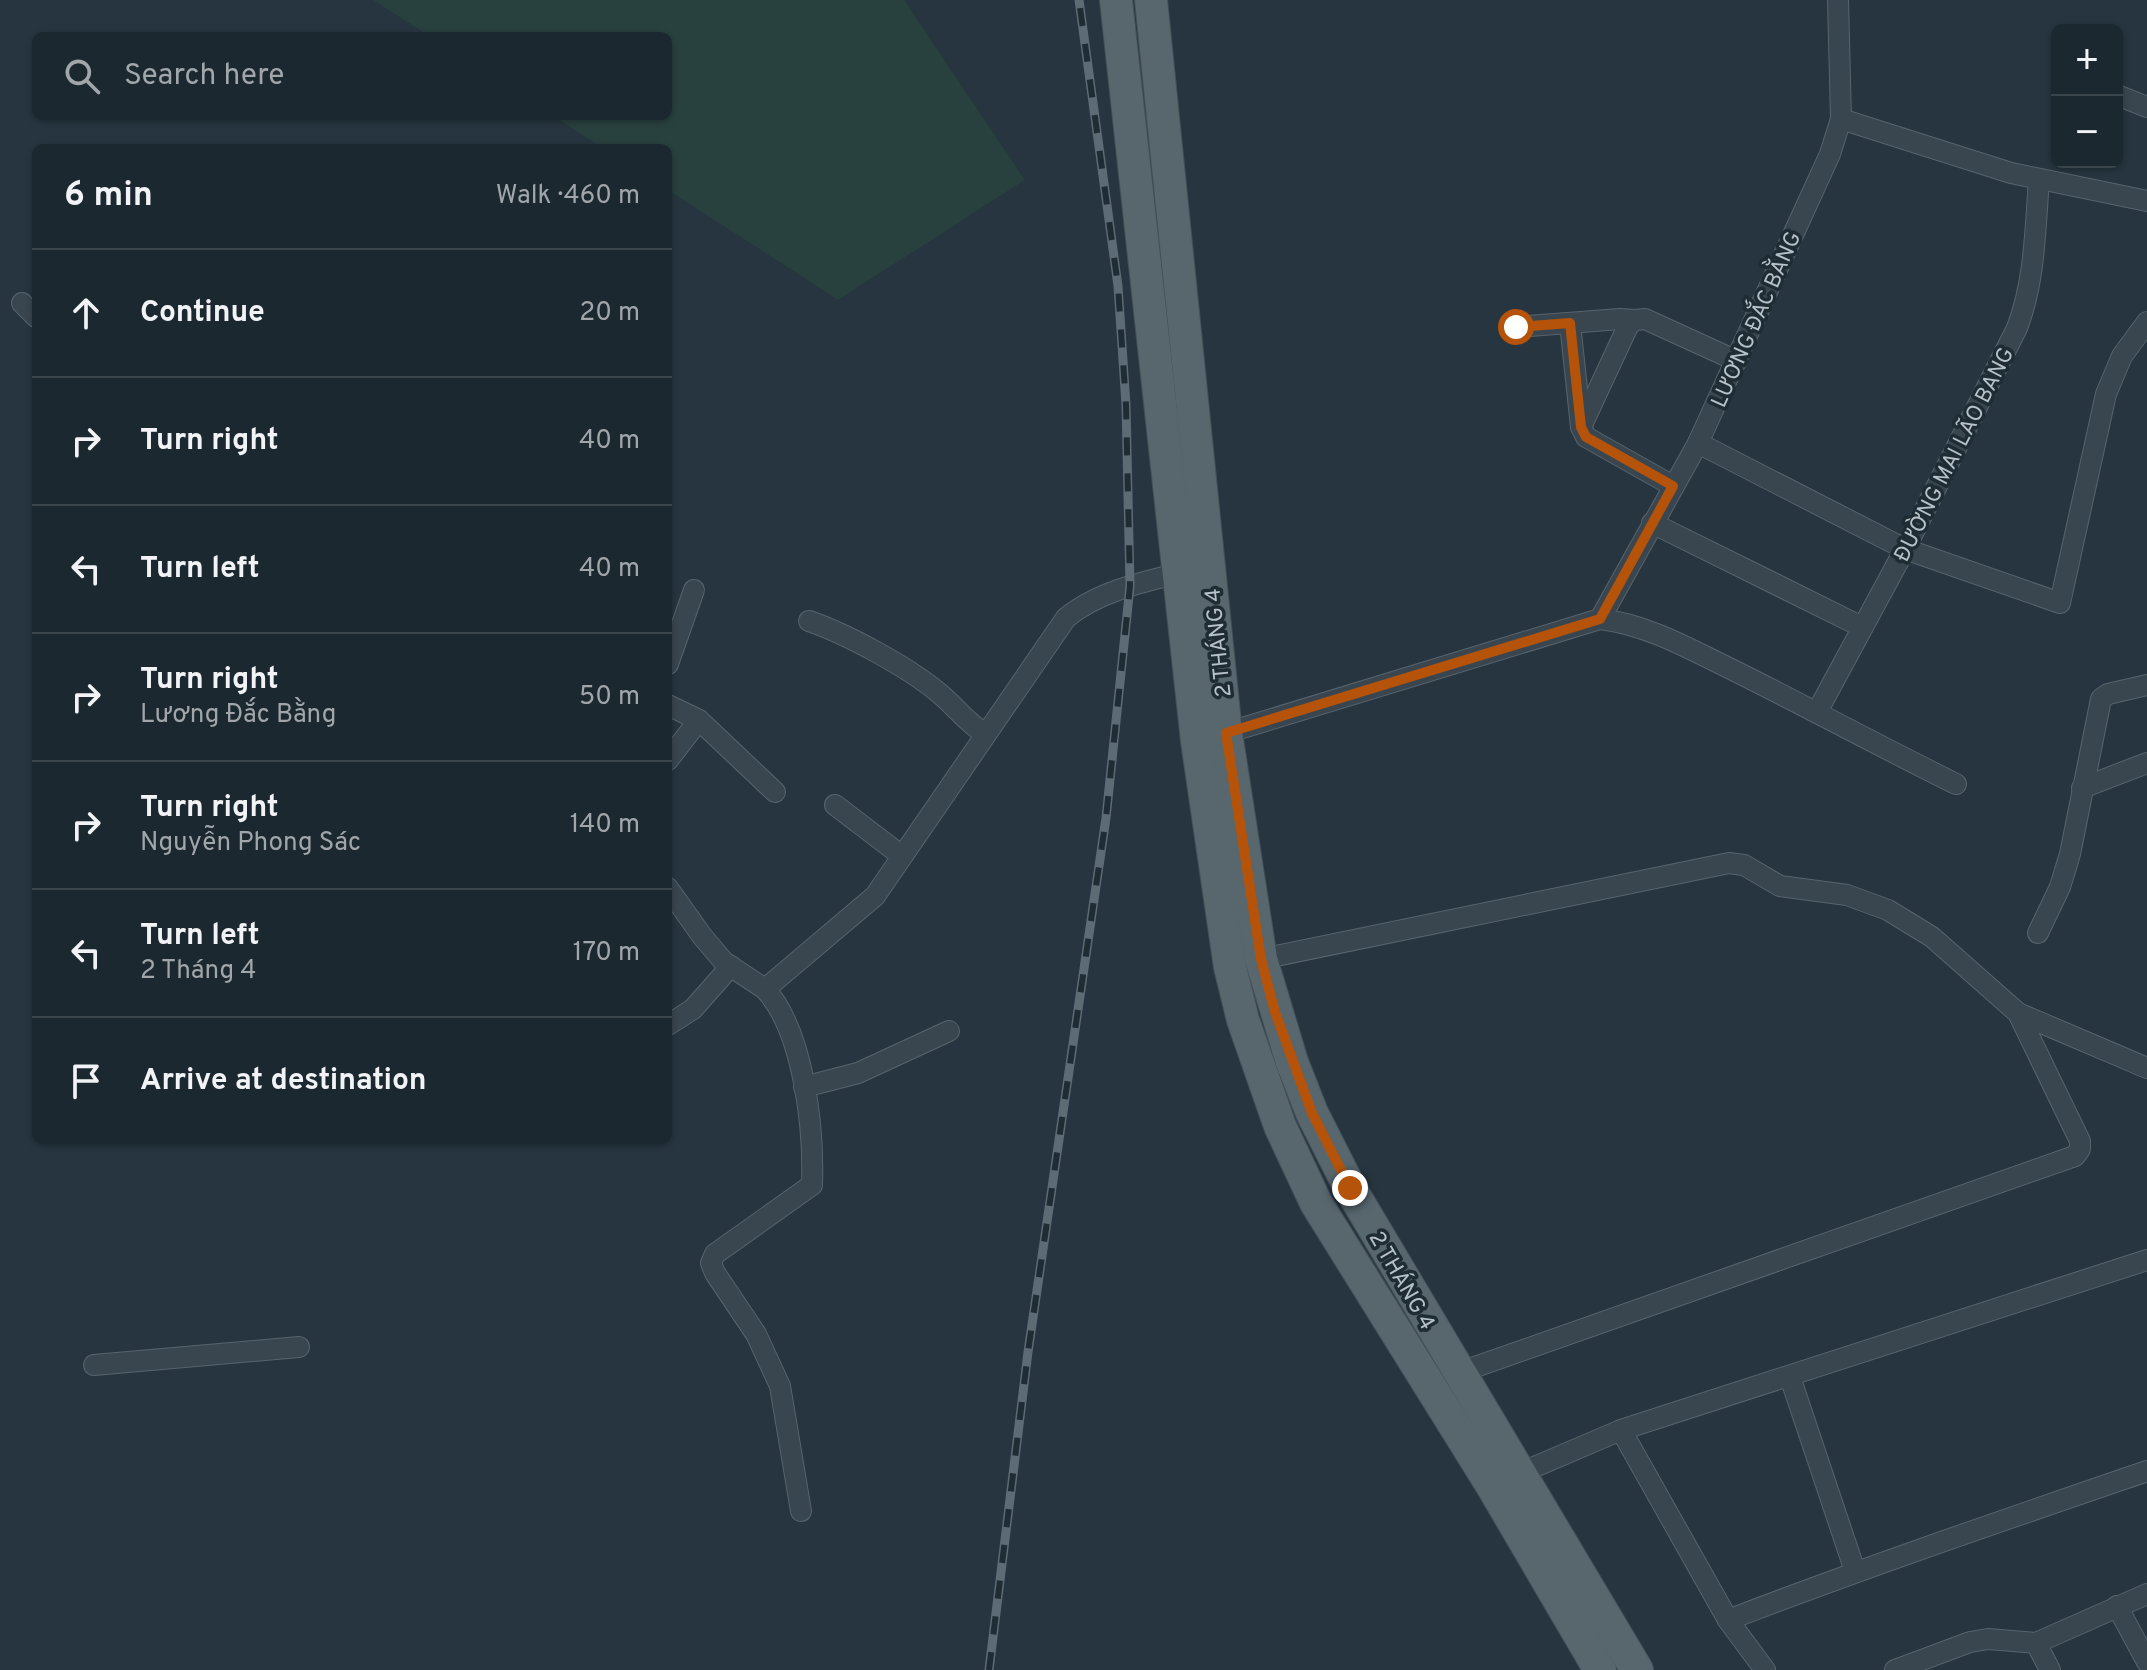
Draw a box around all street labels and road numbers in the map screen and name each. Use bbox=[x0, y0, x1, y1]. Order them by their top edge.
street label: LƯƠNG ĐẮC BẰNG bbox=[1700, 225, 1808, 412]
street label: ĐƯỜNG MAI LÃO BANG bbox=[1887, 342, 2021, 567]
street label: 2 THÁNG 4 bbox=[1198, 587, 1239, 699]
street label: 2 THÁNG 4 bbox=[1362, 1226, 1442, 1335]

